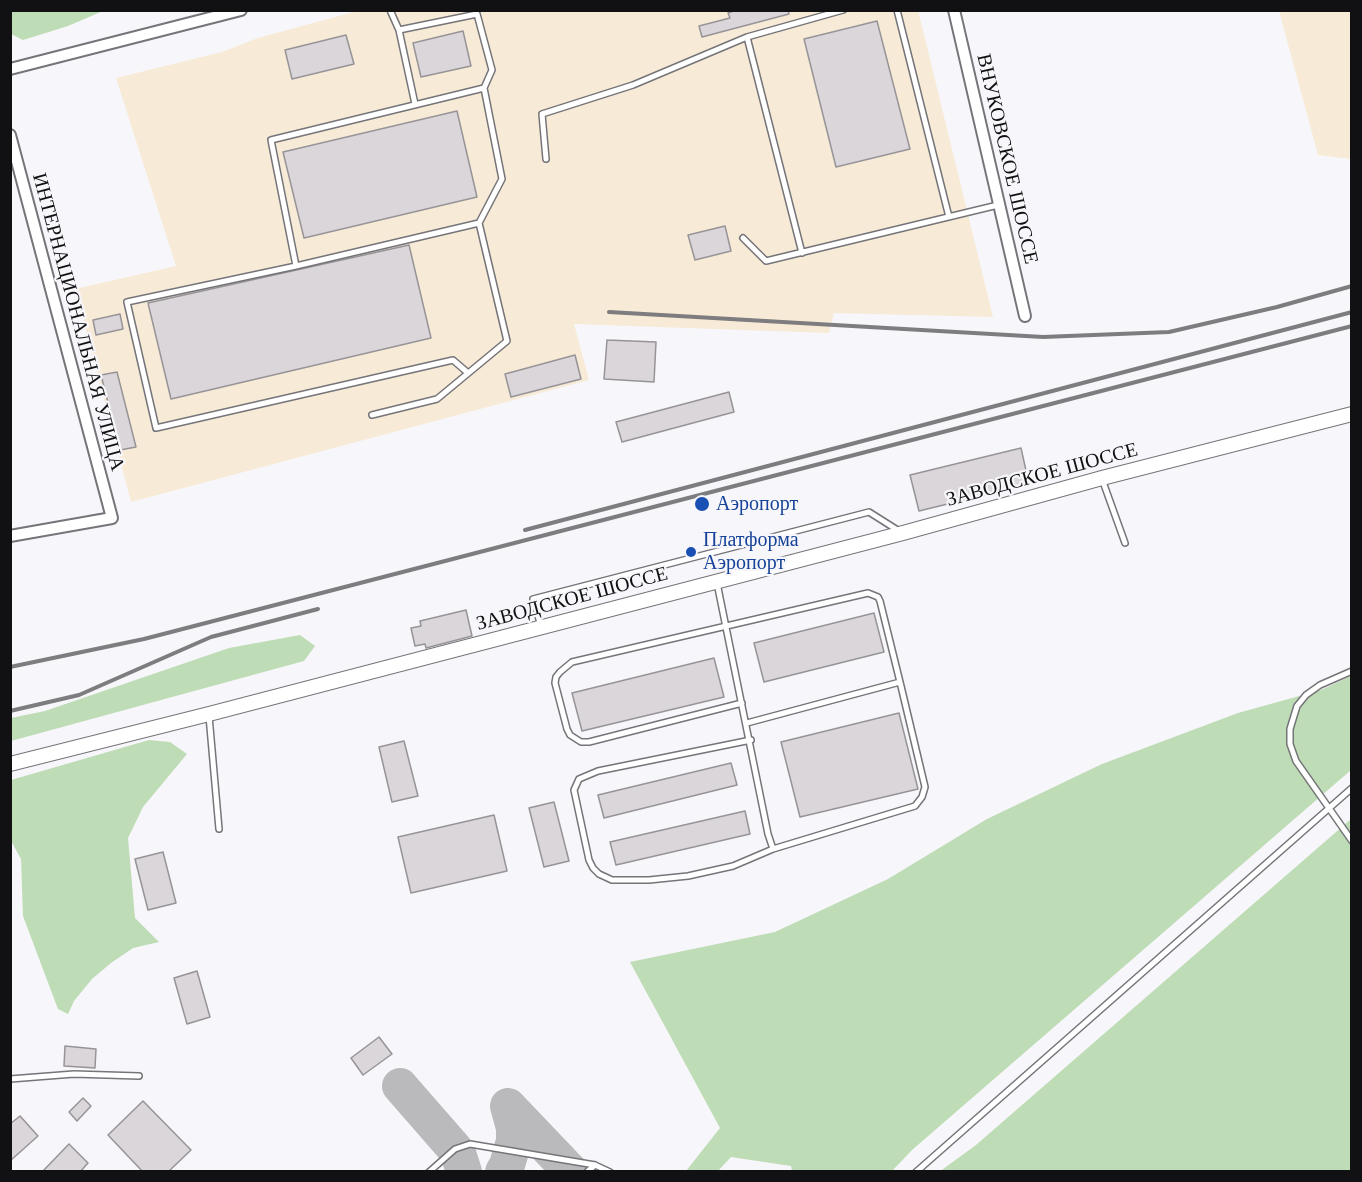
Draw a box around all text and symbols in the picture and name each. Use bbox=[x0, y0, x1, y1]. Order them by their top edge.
street label: ВНУКОВСКОЕ ШОССЕ bbox=[971, 52, 1043, 266]
street label: ИНТЕРНАЦИОНАЛЬНАЯ УЛИЦА bbox=[27, 170, 129, 474]
street label: ЗАВОДСКОЕ ШОССЕ bbox=[944, 438, 1140, 512]
place label: Аэропорт bbox=[716, 492, 798, 516]
marker: Аэропорт bbox=[693, 495, 711, 513]
place label: Платформа Аэропорт bbox=[703, 528, 799, 575]
marker: Платформа Аэропорт bbox=[684, 545, 698, 559]
street label: ЗАВОДСКОЕ ШОССЕ bbox=[474, 562, 670, 636]

